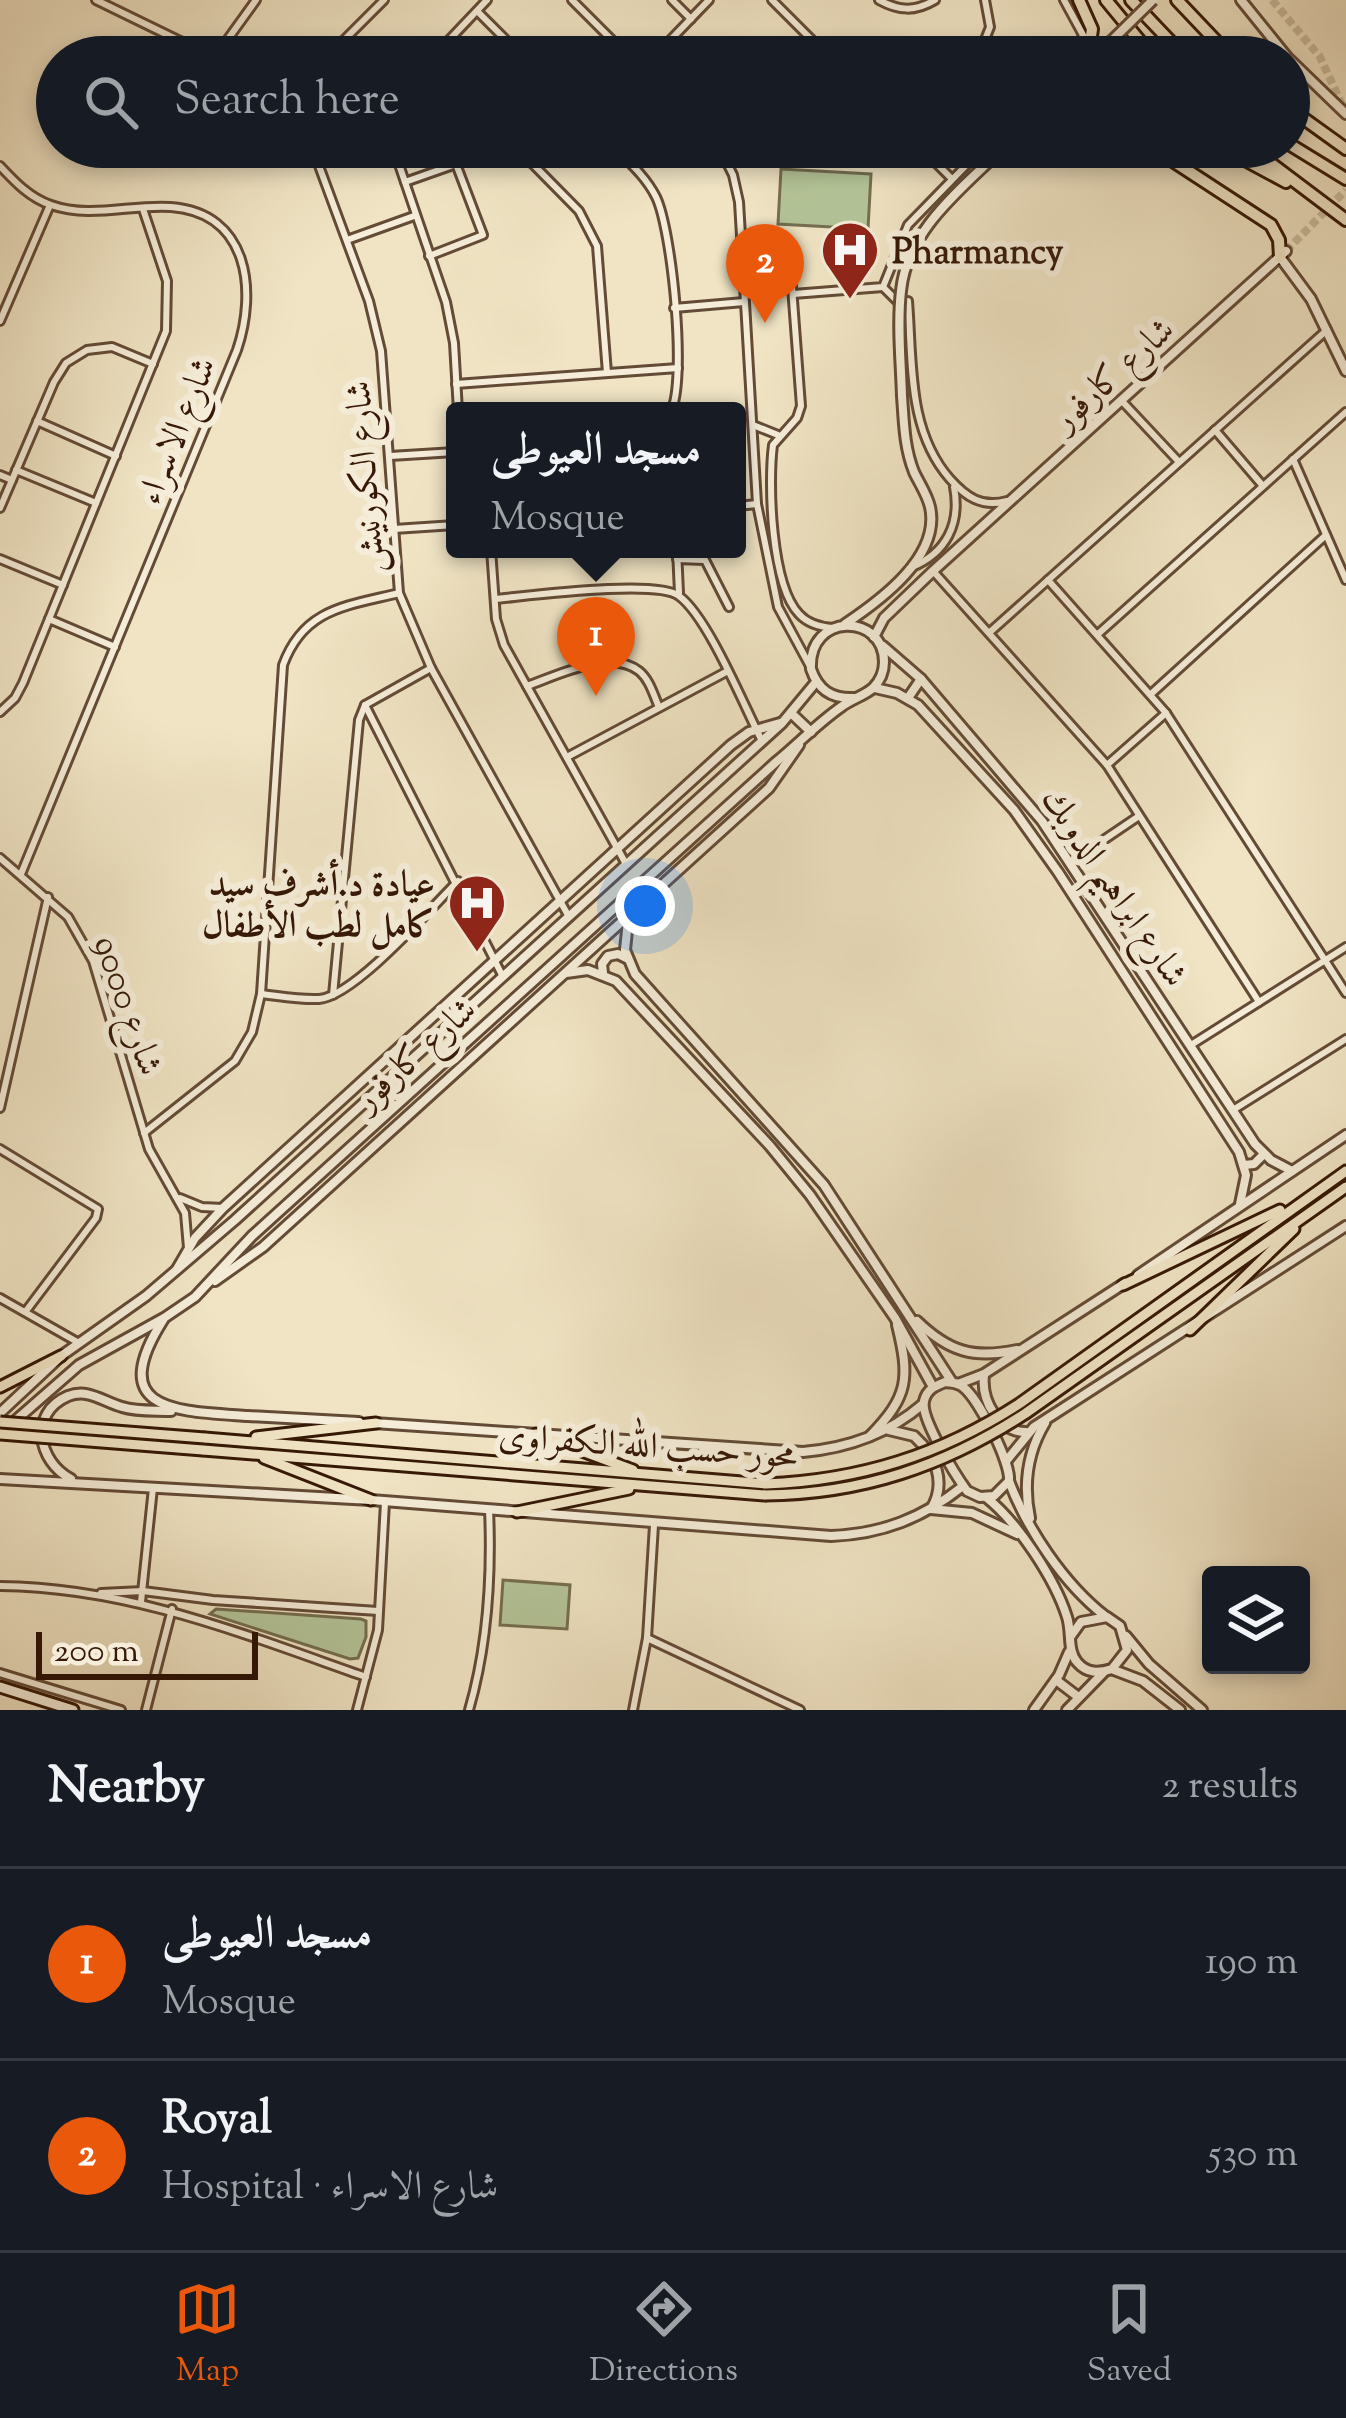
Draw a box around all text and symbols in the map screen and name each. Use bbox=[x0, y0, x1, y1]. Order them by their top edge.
search box bbox=[36, 36, 1310, 168]
icon: search bbox=[78, 69, 144, 135]
text: Search here bbox=[174, 70, 400, 135]
hospital icon: Pharmancy bbox=[819, 219, 881, 301]
pin: 2 bbox=[726, 224, 804, 323]
place label: Pharmancy bbox=[892, 228, 1064, 280]
street label: شارع كارفور bbox=[1039, 307, 1188, 448]
street label: شارع الاسراء bbox=[126, 350, 233, 513]
street label: شارع الكورنيش bbox=[334, 379, 401, 575]
popup bbox=[446, 402, 746, 558]
text: مسجد العيوطى bbox=[491, 420, 701, 485]
text: Mosque bbox=[491, 492, 625, 548]
pin: 1 bbox=[557, 597, 635, 696]
street label: شارع ابراهيم الدوبك bbox=[1021, 778, 1199, 1002]
place label: عيادة د.أشرف سيد كامل لطب الأطفال bbox=[202, 858, 435, 953]
hospital icon: عيادة د.أشرف سيد كامل لطب الأطفال bbox=[446, 872, 508, 954]
your location bbox=[615, 876, 675, 936]
street label: شارع 9000 bbox=[77, 929, 174, 1084]
street label: شارع كارفور bbox=[341, 987, 490, 1128]
street label: محور حسب الله الكفراوى bbox=[497, 1407, 799, 1484]
map controls bbox=[1202, 1566, 1310, 1674]
button: layers bbox=[1202, 1566, 1310, 1674]
scale bar bbox=[36, 1626, 258, 1679]
text: 200 m bbox=[54, 1629, 139, 1677]
text: Nearby bbox=[48, 1752, 205, 1825]
text: 2 results bbox=[1162, 1760, 1298, 1816]
text: مسجد العيوطى bbox=[162, 1904, 372, 1969]
text: 1 bbox=[80, 1936, 94, 1992]
text: 190 m bbox=[1205, 1936, 1298, 1992]
text: Mosque bbox=[162, 1976, 296, 2032]
text: Royal bbox=[162, 2089, 272, 2154]
text: 2 bbox=[78, 2128, 96, 2184]
text: 530 m bbox=[1208, 2128, 1298, 2184]
text: Hospital · شارع الاسراء bbox=[162, 2161, 499, 2217]
tab: Map bbox=[174, 2276, 240, 2396]
tab: Directions bbox=[589, 2276, 738, 2396]
tab: Saved bbox=[1087, 2276, 1172, 2396]

